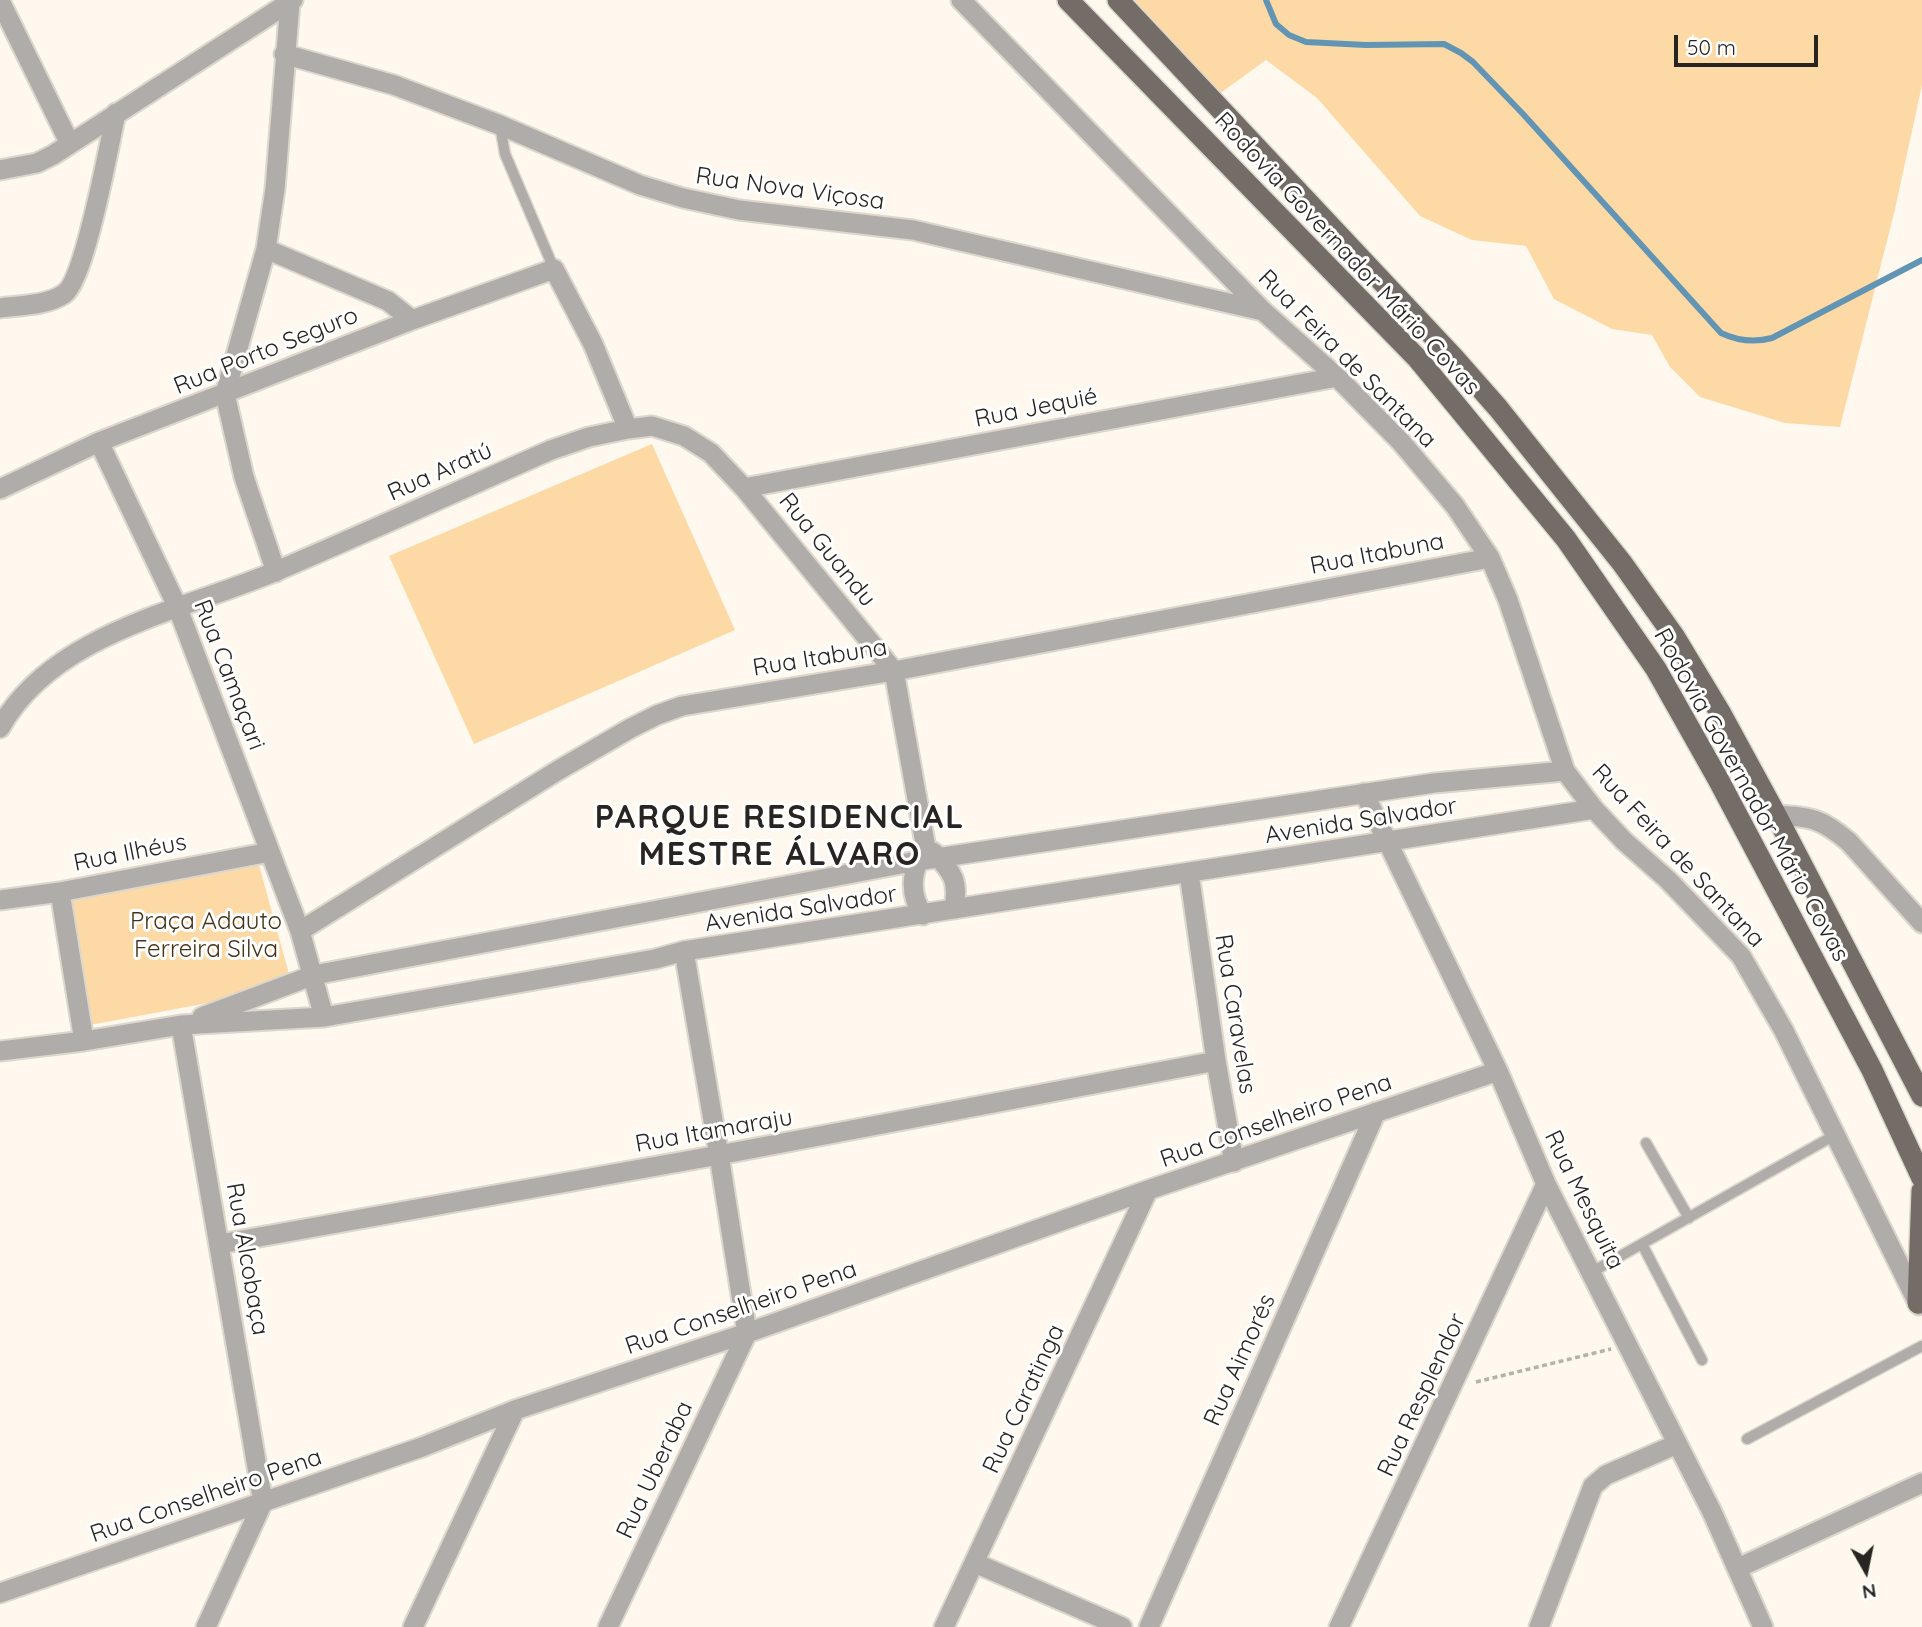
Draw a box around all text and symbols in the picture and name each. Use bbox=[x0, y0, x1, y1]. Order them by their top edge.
scale bar bbox=[1677, 21, 1820, 65]
text: 50 m bbox=[1687, 34, 1736, 60]
street label: Rodovia Governador Mário Covas bbox=[1208, 107, 1486, 401]
street label: Rua Nova Viçosa bbox=[694, 162, 886, 216]
street label: Rua Feira de Santana bbox=[1252, 264, 1442, 454]
street label: Rua Porto Seguro bbox=[170, 301, 362, 401]
street label: Rua Jequié bbox=[972, 382, 1100, 434]
street label: Rua Aratú bbox=[383, 436, 497, 508]
street label: Rua Guandu bbox=[772, 487, 882, 613]
street label: Rua Itabuna bbox=[1308, 527, 1446, 581]
street label: Rua Camaçari bbox=[187, 596, 271, 754]
street label: Rodovia Governador Mário Covas bbox=[1647, 623, 1855, 967]
street label: Rua Itabuna bbox=[751, 633, 889, 683]
street label: Rua Feira de Santana bbox=[1586, 758, 1770, 954]
street label: Avenida Salvador bbox=[1263, 792, 1459, 850]
district label: PARQUE RESIDENCIAL MESTRE ÁLVARO bbox=[597, 799, 963, 874]
street label: Rua Ilhéus bbox=[71, 828, 189, 878]
street label: Avenida Salvador bbox=[703, 880, 899, 938]
park label: Praça Adauto Ferreira Silva bbox=[130, 908, 282, 964]
street label: Rua Caravelas bbox=[1208, 932, 1262, 1096]
street label: Rua Conselheiro Pena bbox=[1156, 1068, 1396, 1174]
street label: Rua Itamaraju bbox=[633, 1103, 795, 1159]
street label: Rua Mesquita bbox=[1538, 1126, 1630, 1274]
street label: Rua Alcobaça bbox=[219, 1180, 275, 1338]
street label: Rua Conselheiro Pena bbox=[621, 1255, 861, 1361]
street label: Rua Aimorés bbox=[1198, 1290, 1282, 1430]
street label: Rua Resplendor bbox=[1372, 1309, 1472, 1481]
street label: Rua Caratinga bbox=[977, 1320, 1071, 1478]
street label: Rua Uberaba bbox=[611, 1397, 699, 1543]
street label: Rua Conselheiro Pena bbox=[86, 1443, 326, 1549]
north arrow bbox=[1831, 1536, 1901, 1606]
text: N bbox=[1861, 1579, 1878, 1605]

